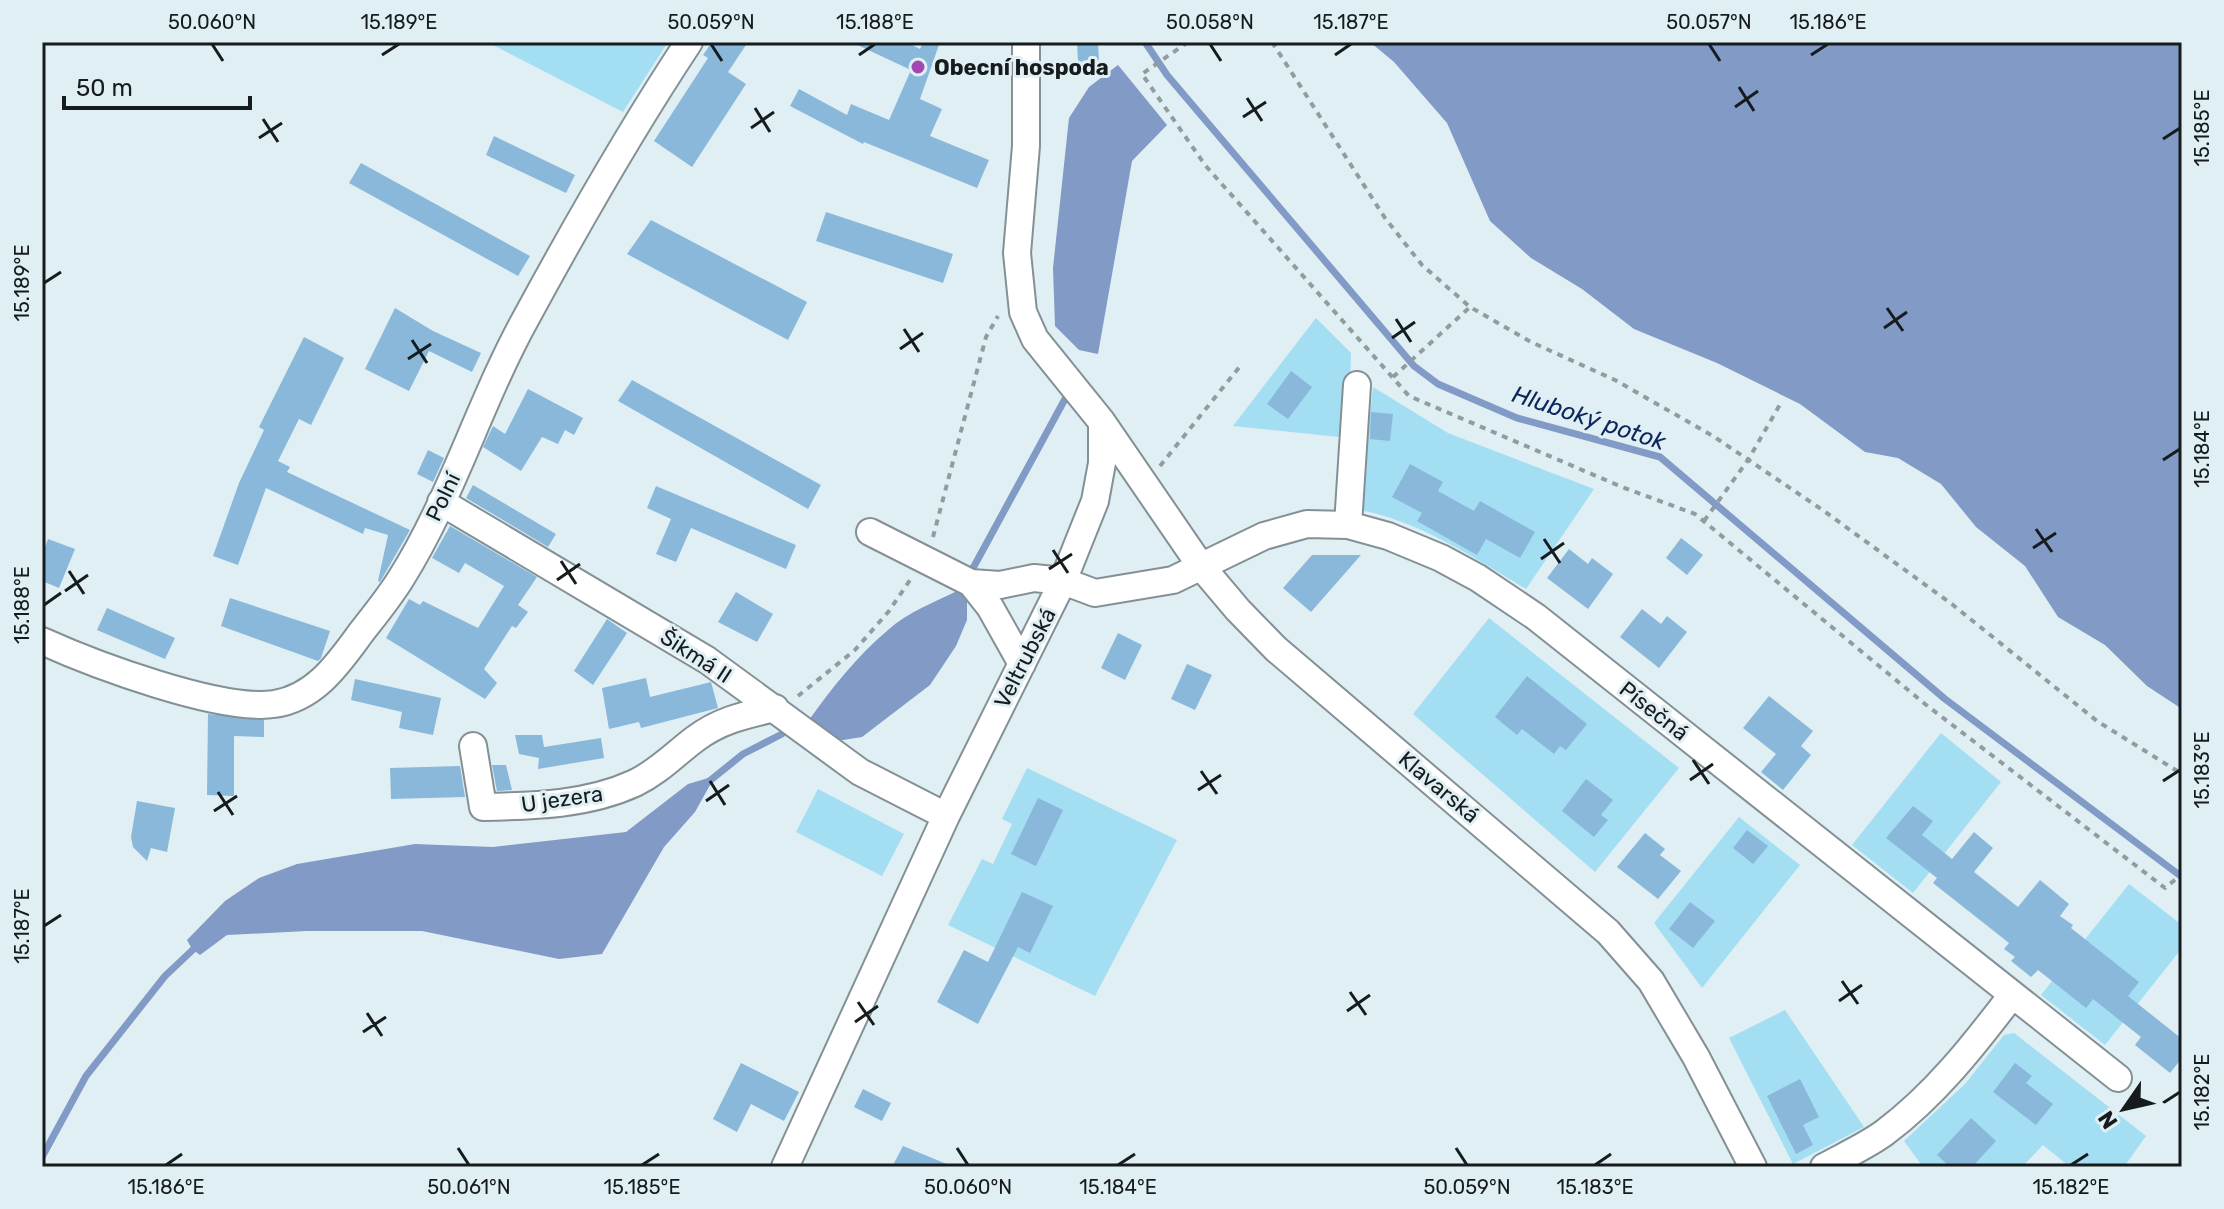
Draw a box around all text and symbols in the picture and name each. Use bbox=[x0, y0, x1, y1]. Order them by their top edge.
text: 50.060°N bbox=[168, 10, 256, 34]
text: 15.189°E bbox=[361, 10, 437, 34]
text: 50.059°N bbox=[667, 10, 755, 34]
text: 15.188°E bbox=[836, 10, 914, 34]
text: 50.058°N bbox=[1166, 10, 1254, 34]
text: 15.187°E bbox=[1313, 10, 1389, 34]
text: 50.057°N bbox=[1666, 10, 1752, 34]
text: 15.186°E bbox=[1789, 10, 1867, 34]
place label: Obecní hospoda bbox=[934, 54, 1109, 81]
marker: Obecní hospoda bbox=[909, 58, 927, 76]
scale bar bbox=[64, 60, 250, 110]
text: 50 m bbox=[76, 74, 133, 102]
text: 15.185°E bbox=[2190, 90, 2214, 167]
text: 15.189°E bbox=[10, 245, 34, 321]
water label: Hluboký potok bbox=[1509, 380, 1670, 456]
text: 15.184°E bbox=[2190, 410, 2214, 488]
street label: Polní bbox=[420, 467, 467, 526]
text: 15.188°E bbox=[10, 566, 34, 644]
street label: Veltrubská bbox=[988, 603, 1062, 713]
street label: Šikmá II bbox=[655, 623, 737, 689]
street label: Písečná bbox=[1614, 676, 1694, 746]
text: 15.183°E bbox=[2190, 731, 2214, 809]
street label: Klavarská bbox=[1393, 745, 1485, 829]
street label: U jezera bbox=[519, 780, 605, 818]
text: 15.187°E bbox=[10, 888, 34, 964]
text: 15.182°E bbox=[2190, 1054, 2214, 1130]
north arrow bbox=[2084, 1069, 2164, 1149]
text: N bbox=[2092, 1106, 2123, 1134]
text: 15.186°E bbox=[127, 1175, 205, 1199]
text: 50.061°N bbox=[427, 1175, 511, 1199]
text: 15.185°E bbox=[604, 1175, 681, 1199]
text: 50.060°N bbox=[924, 1175, 1012, 1199]
text: 15.184°E bbox=[1079, 1175, 1157, 1199]
text: 50.059°N bbox=[1423, 1175, 1511, 1199]
text: 15.183°E bbox=[1556, 1175, 1634, 1199]
text: 15.182°E bbox=[2033, 1175, 2109, 1199]

